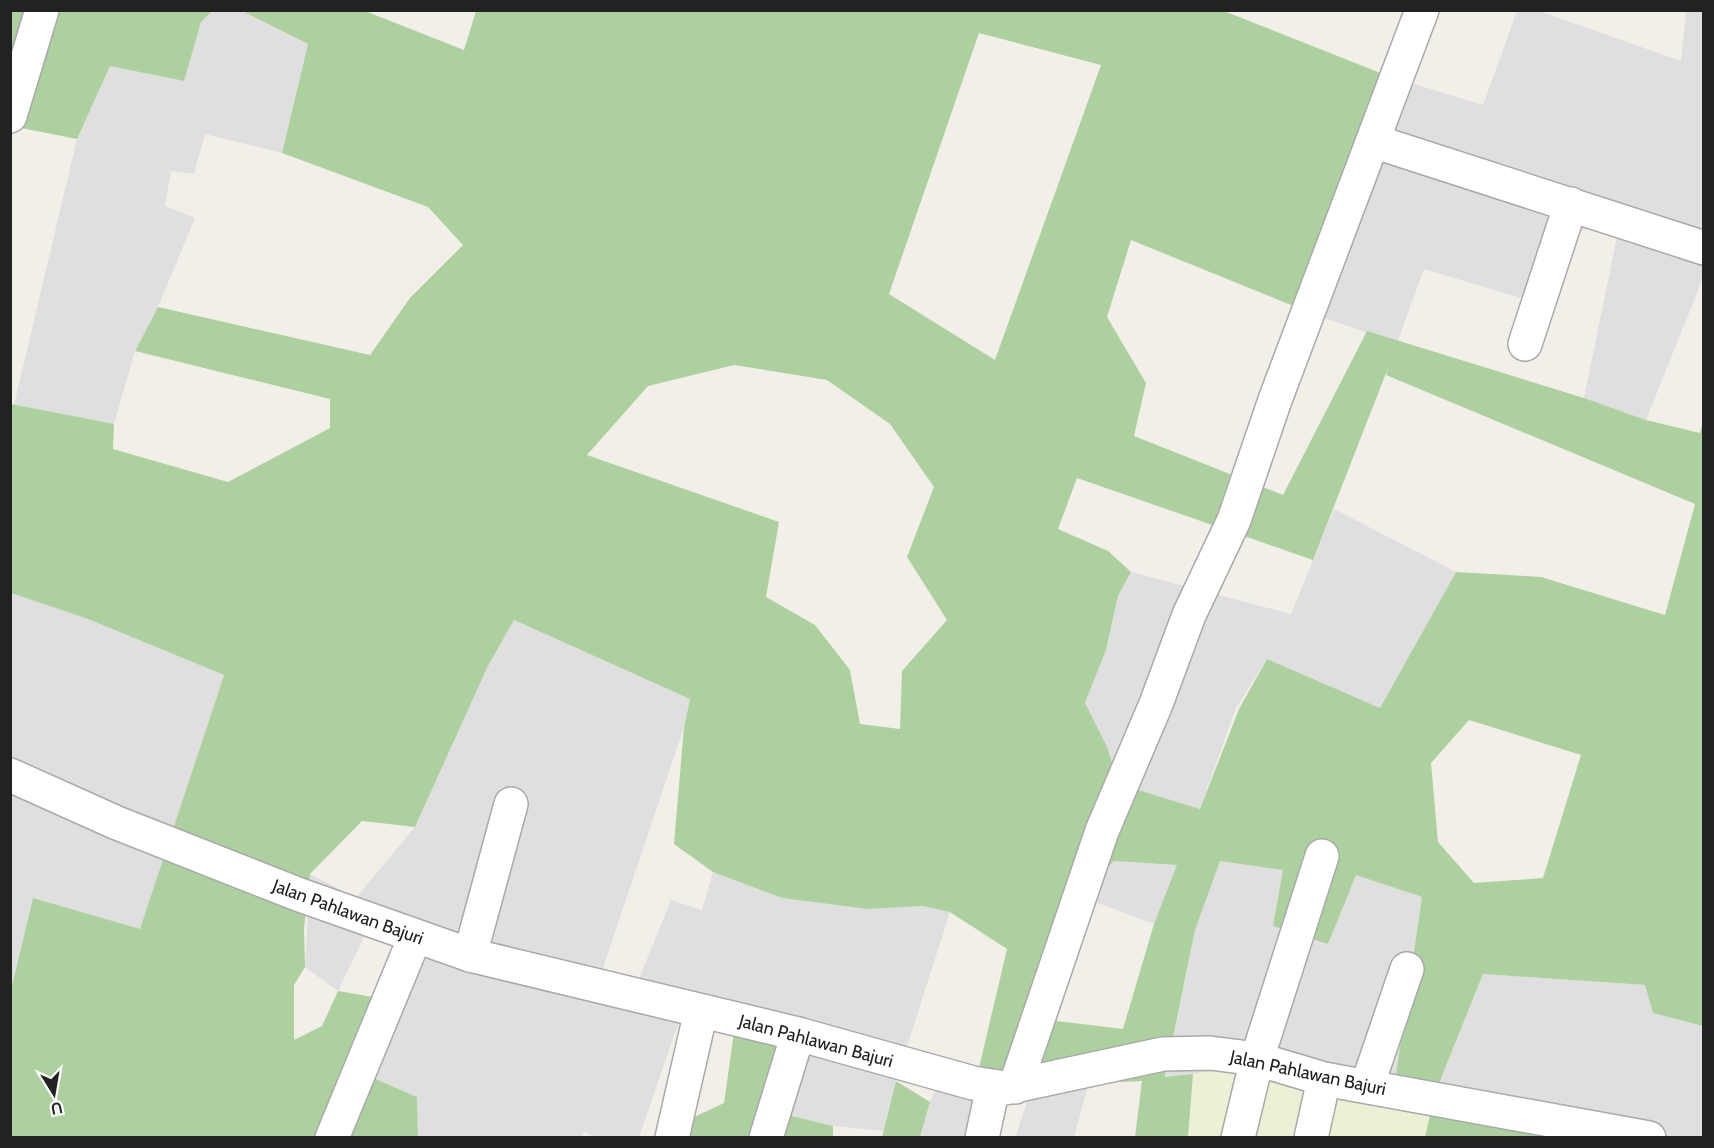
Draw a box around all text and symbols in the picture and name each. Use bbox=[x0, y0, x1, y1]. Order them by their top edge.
street label: Jalan Pahlawan Bajuri bbox=[269, 874, 426, 950]
street label: Jalan Pahlawan Bajuri bbox=[735, 1010, 896, 1072]
street label: Jalan Pahlawan Bajuri bbox=[1227, 1046, 1388, 1100]
north arrow bbox=[24, 1064, 84, 1124]
text: U bbox=[49, 1098, 64, 1119]

